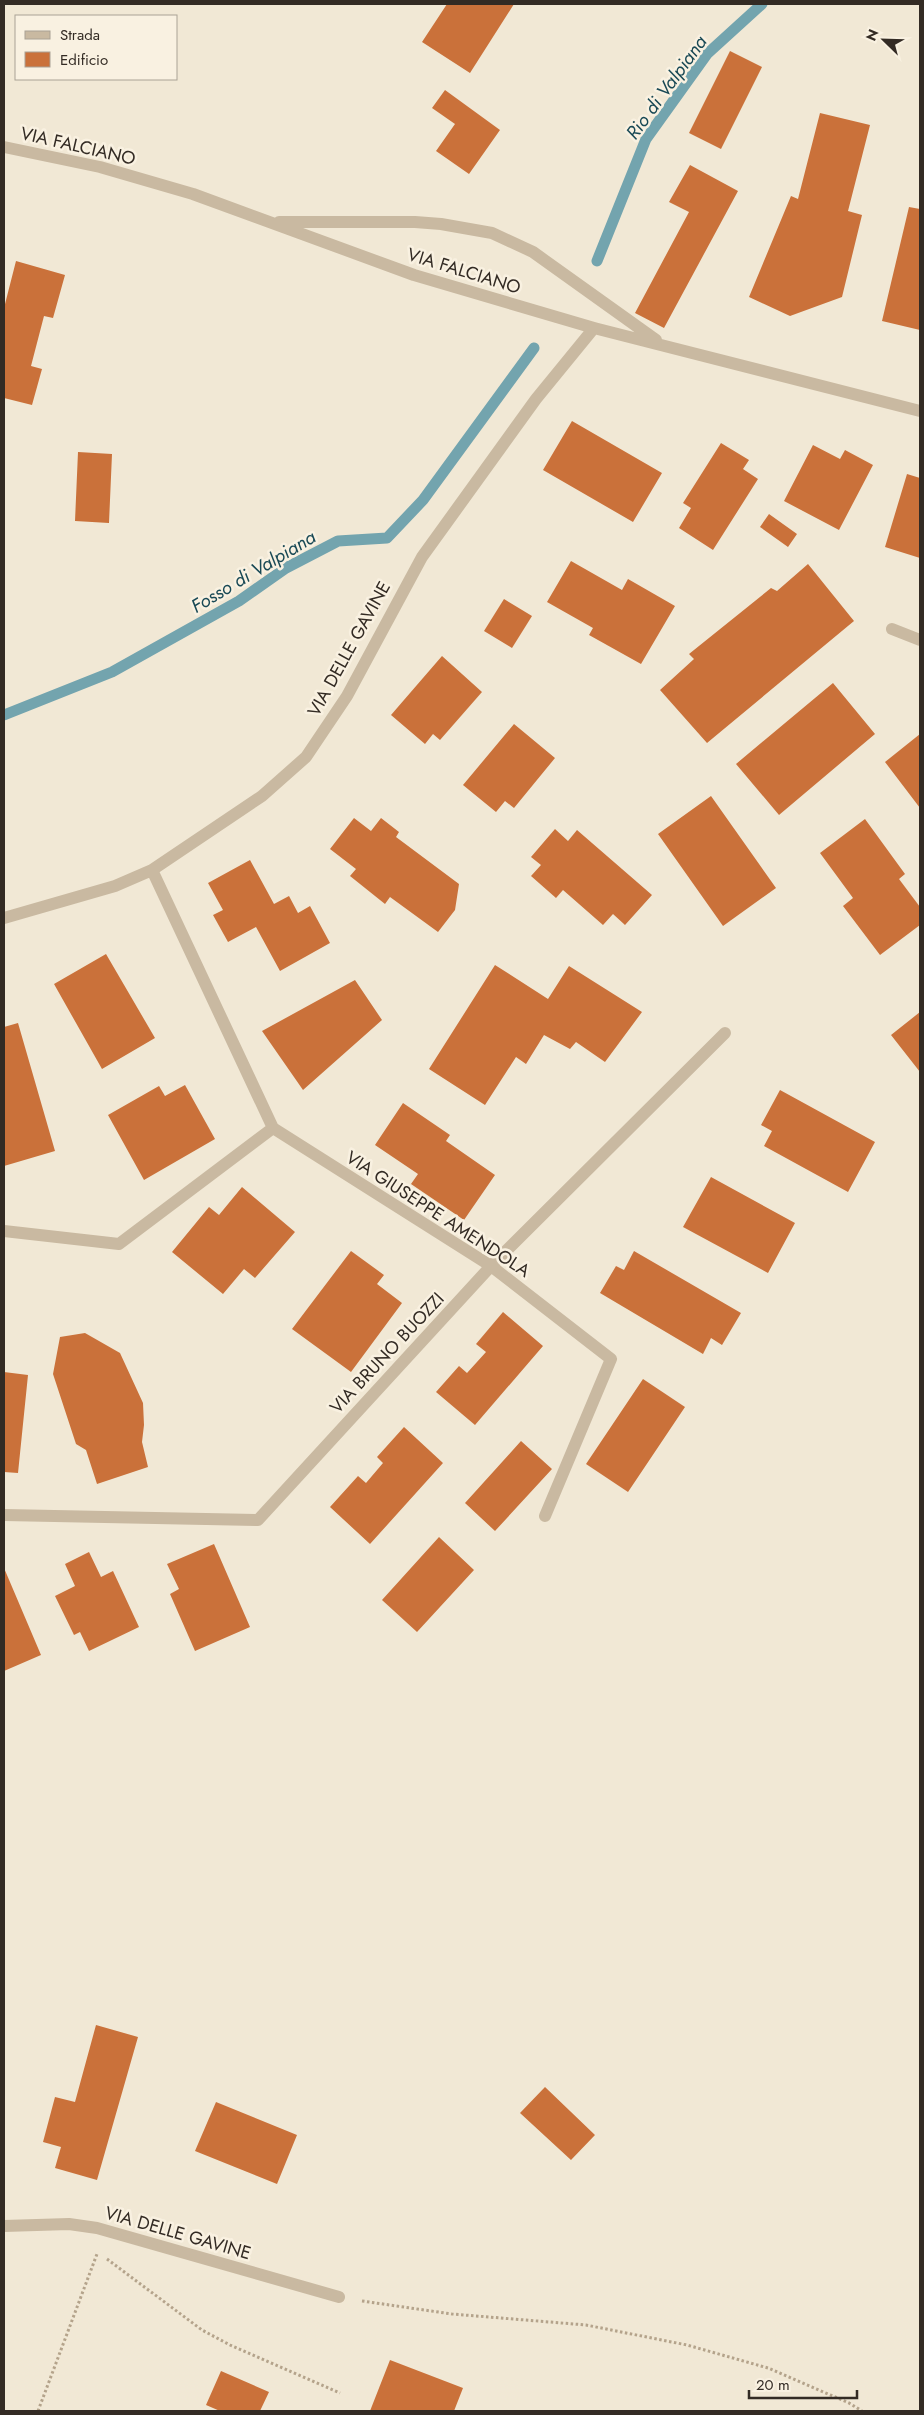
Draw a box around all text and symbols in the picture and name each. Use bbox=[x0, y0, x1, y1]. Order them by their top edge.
legend bbox=[15, 15, 178, 80]
north arrow bbox=[859, 15, 909, 65]
text: Strada bbox=[60, 24, 100, 46]
text: N bbox=[861, 26, 883, 44]
water label: Rio di Valpiana bbox=[619, 29, 714, 145]
text: Edificio bbox=[60, 49, 108, 71]
street label: VIA FALCIANO bbox=[18, 120, 138, 172]
street label: VIA FALCIANO bbox=[404, 241, 524, 301]
water label: Fosso di Valpiana bbox=[186, 523, 321, 619]
street label: VIA DELLE GAVINE bbox=[301, 577, 397, 721]
street label: VIA GIUSEPPE AMENDOLA bbox=[341, 1144, 535, 1284]
street label: VIA BRUNO BUOZZI bbox=[324, 1287, 450, 1419]
street label: VIA DELLE GAVINE bbox=[102, 2200, 254, 2266]
scale bar bbox=[749, 2368, 856, 2400]
text: 20 m bbox=[756, 2374, 790, 2396]

